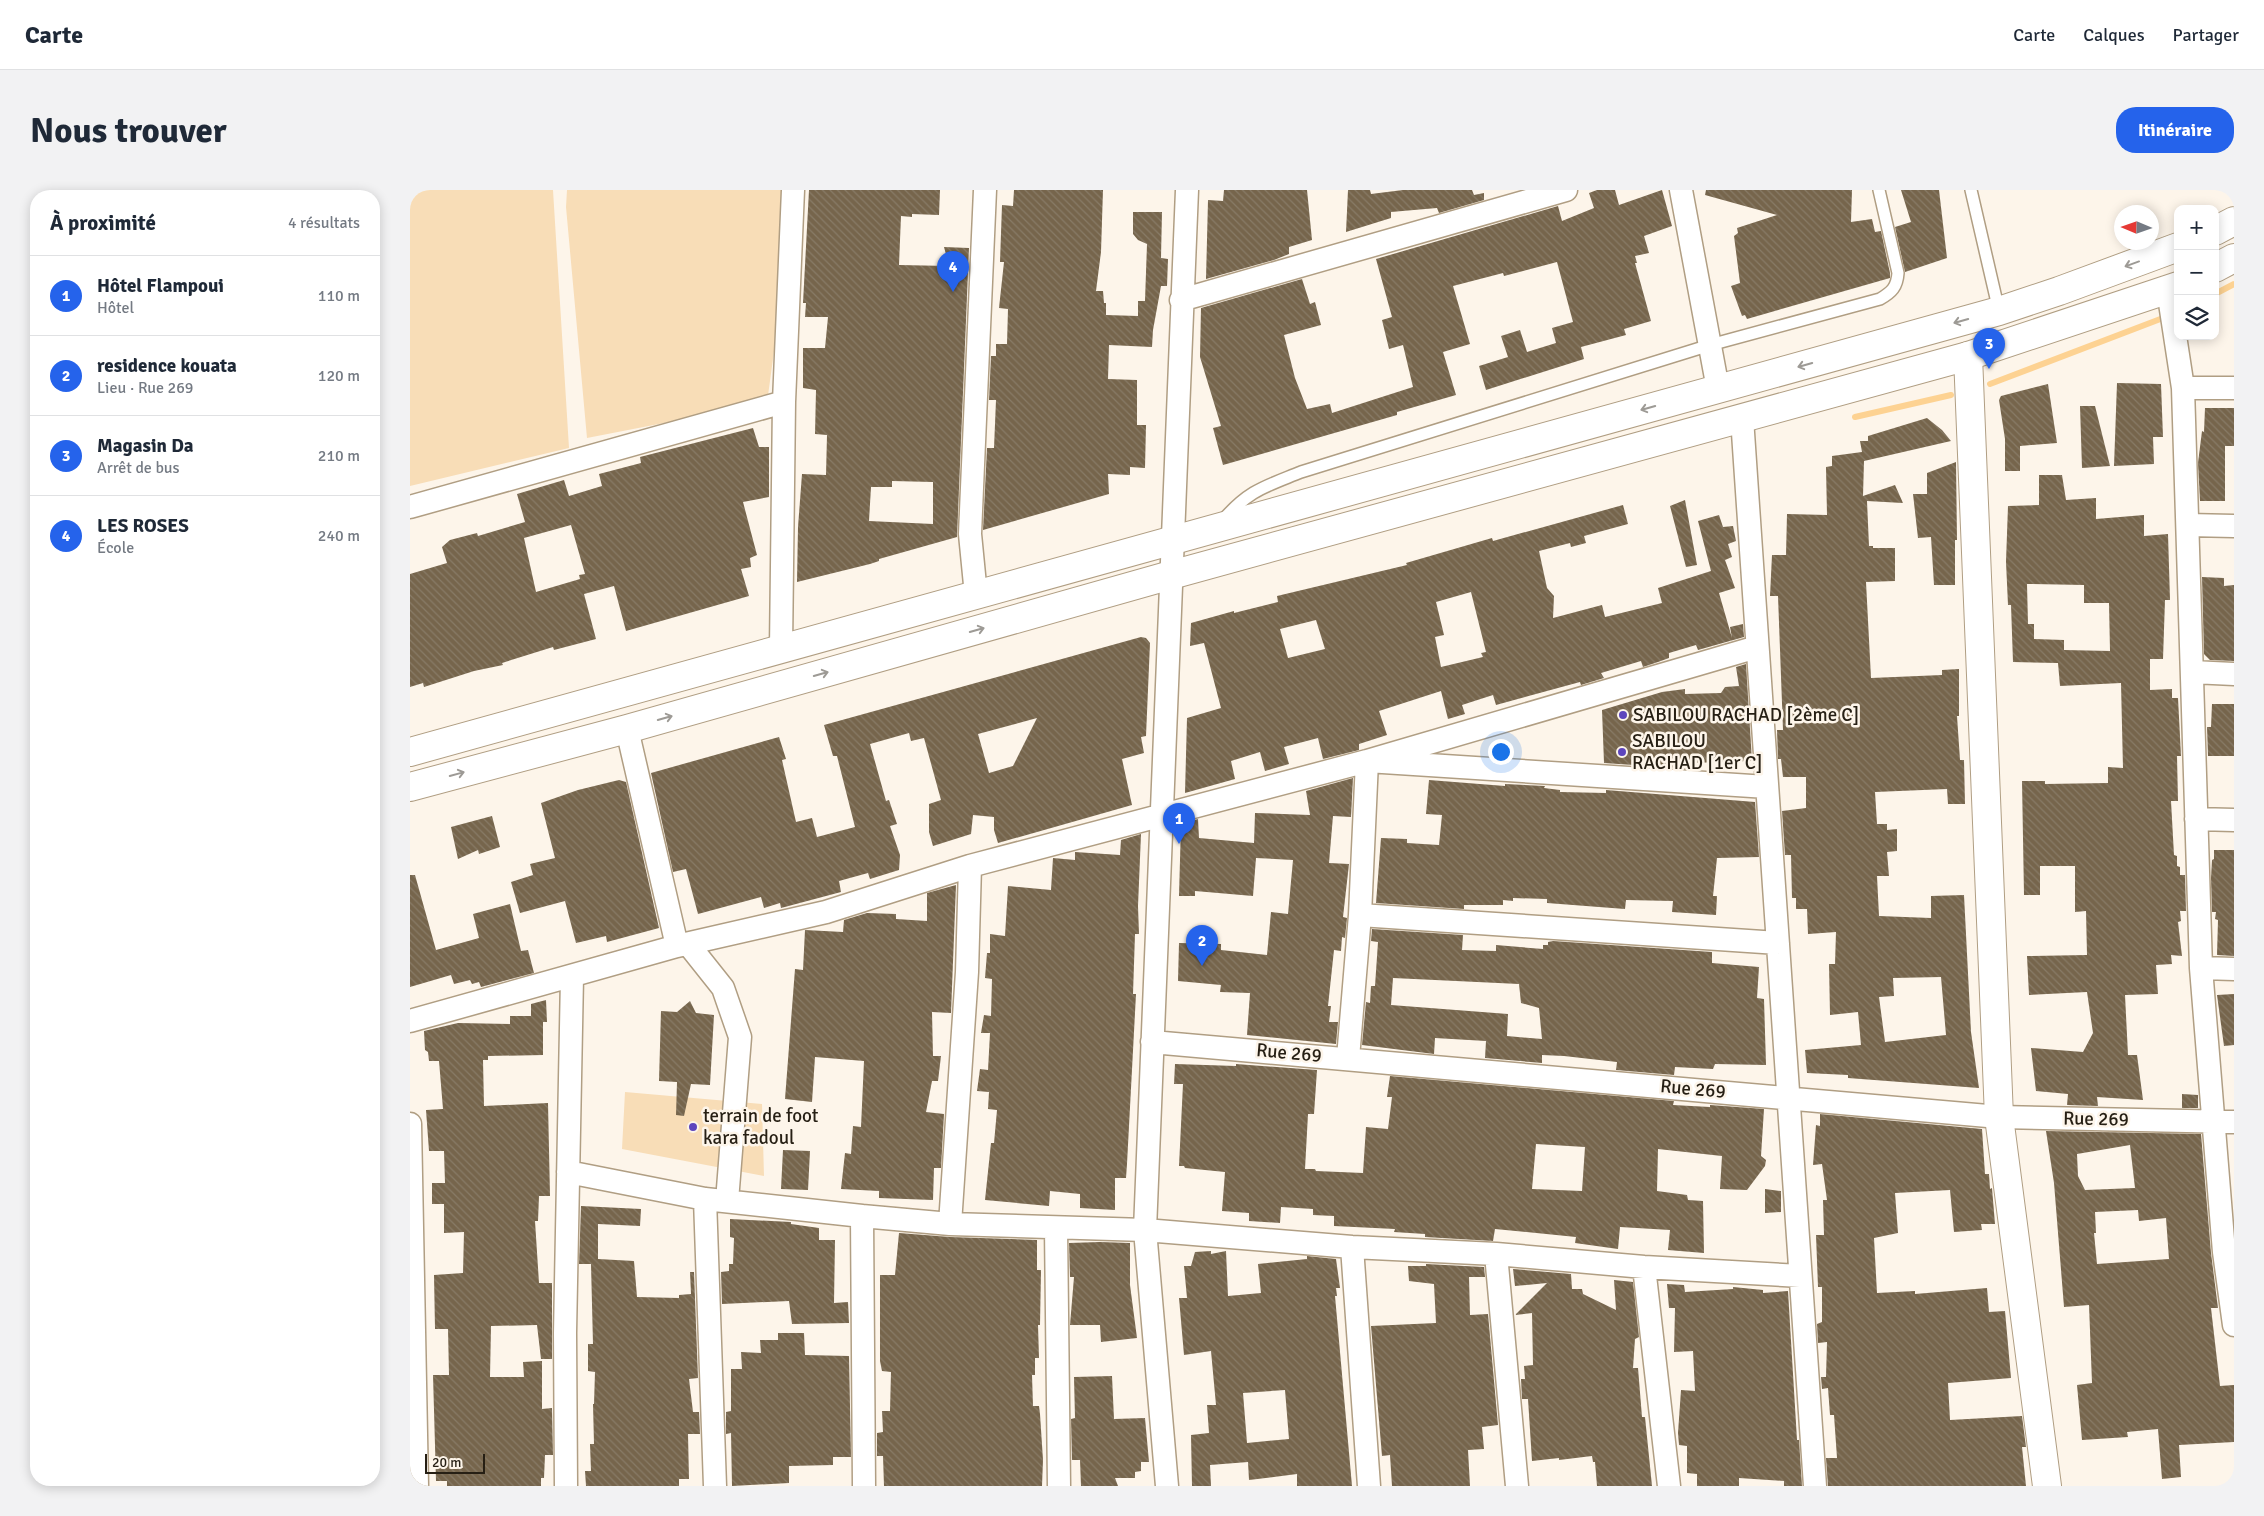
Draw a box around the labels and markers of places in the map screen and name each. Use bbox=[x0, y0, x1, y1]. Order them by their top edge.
pin: 4 bbox=[937, 251, 969, 292]
pin: 3 bbox=[1973, 328, 2005, 369]
place label: SABILOU RACHAD [2ème C] bbox=[1633, 703, 1859, 727]
marker: SABILOU RACHAD [2ème C] bbox=[1617, 709, 1629, 721]
place label: SABILOU RACHAD [1er C] bbox=[1632, 729, 1763, 775]
marker: SABILOU RACHAD [1er C] bbox=[1616, 746, 1628, 758]
pin: 1 bbox=[1163, 803, 1195, 844]
pin: 2 bbox=[1186, 925, 1218, 966]
place label: terrain de foot kara fadoul bbox=[703, 1104, 819, 1150]
marker: terrain de foot kara fadoul bbox=[687, 1121, 699, 1133]

